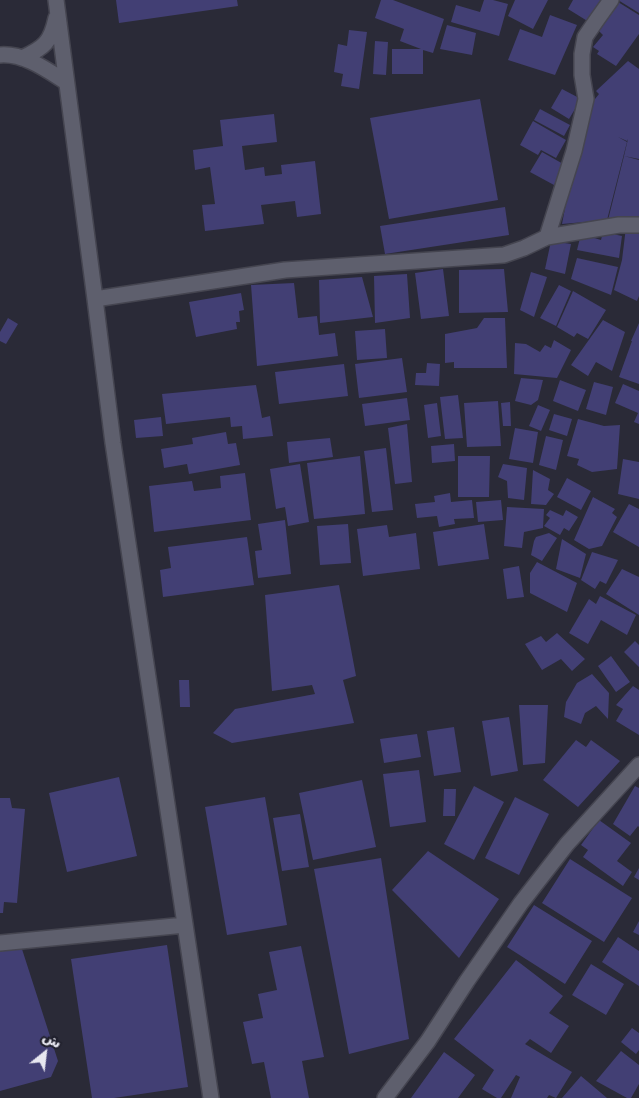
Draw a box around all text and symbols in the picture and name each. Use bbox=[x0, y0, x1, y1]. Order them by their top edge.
north arrow bbox=[20, 1028, 70, 1078]
text: ش bbox=[40, 1028, 65, 1052]

